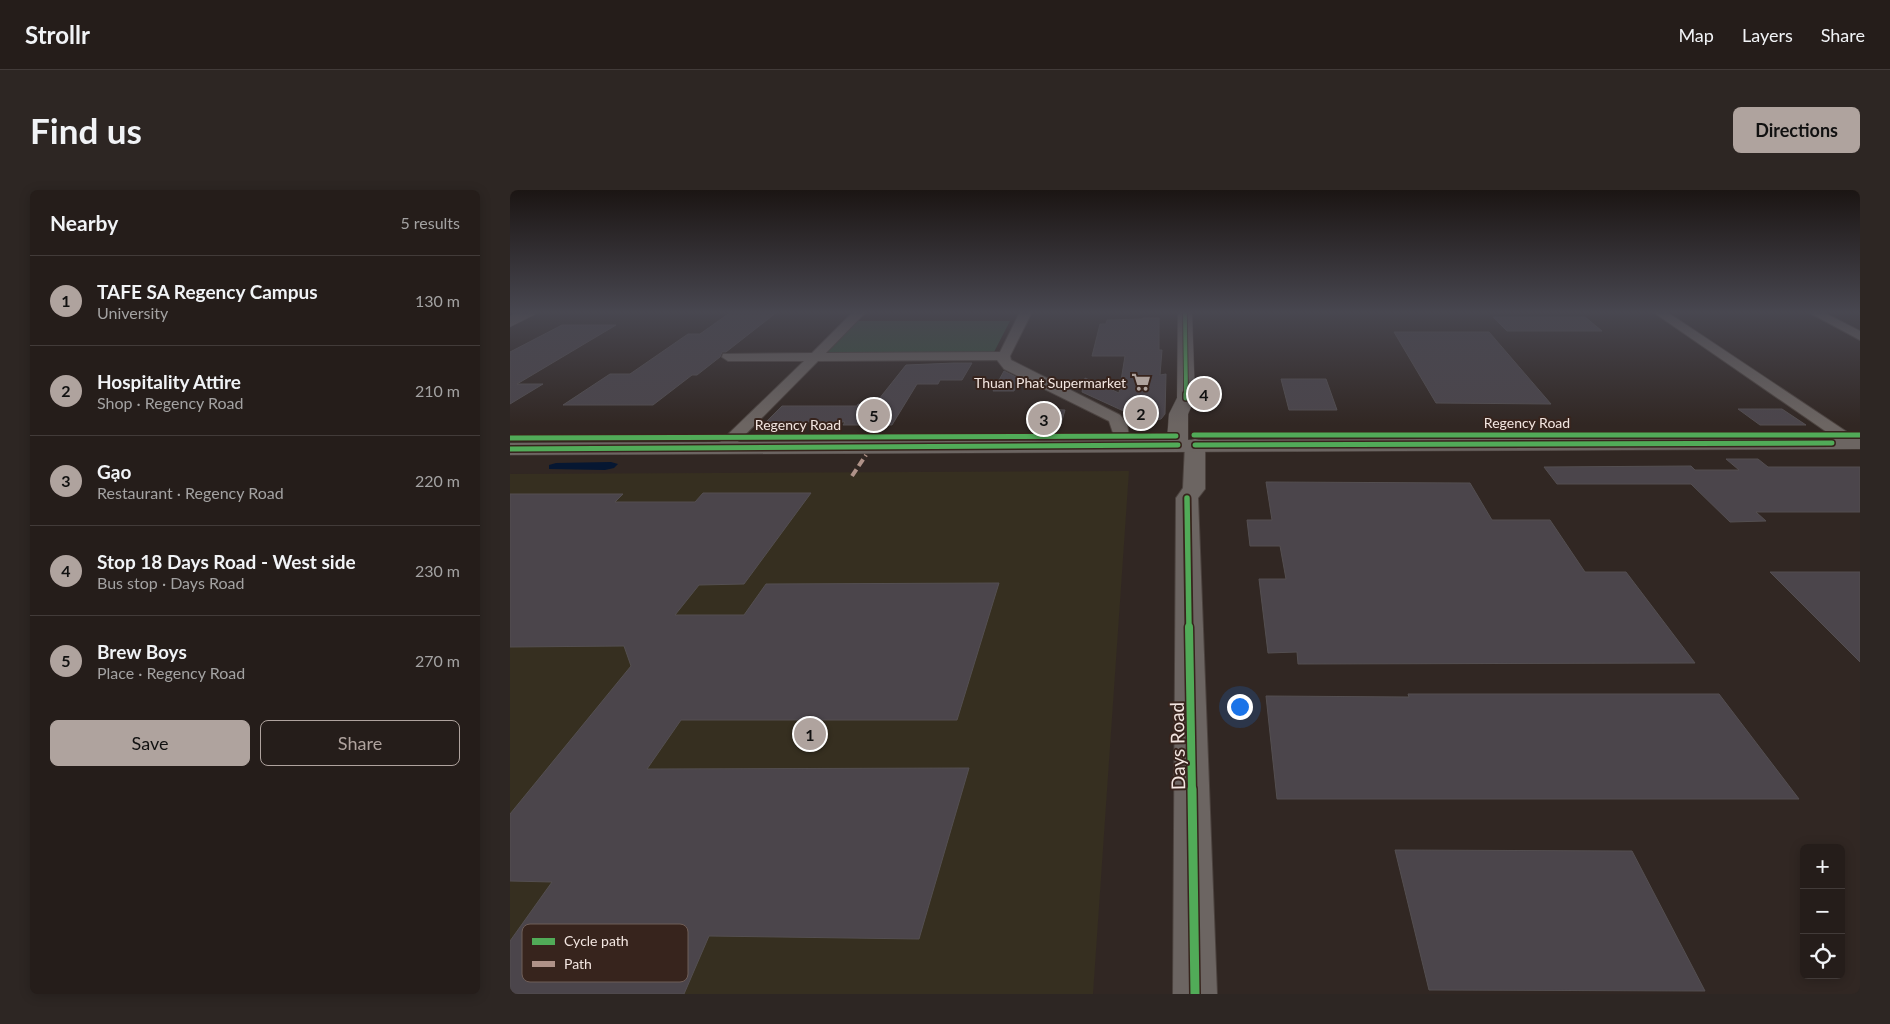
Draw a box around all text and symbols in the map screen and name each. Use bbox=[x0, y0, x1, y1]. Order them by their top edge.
text: Strollr bbox=[25, 20, 90, 49]
text: Map bbox=[1678, 24, 1714, 46]
text: Layers bbox=[1742, 24, 1793, 46]
text: Share bbox=[1821, 24, 1865, 46]
button: Directions bbox=[1733, 107, 1860, 153]
text: Find us bbox=[30, 109, 142, 151]
text: Nearby bbox=[50, 210, 118, 235]
text: 5 results bbox=[400, 213, 460, 232]
text: TAFE SA Regency Campus bbox=[97, 280, 318, 303]
text: 1 bbox=[61, 291, 71, 310]
text: 130 m bbox=[415, 291, 460, 310]
text: University bbox=[97, 303, 168, 322]
text: Hospitality Attire bbox=[97, 370, 241, 393]
supermarket icon: Thuan Phat Supermarket bbox=[1130, 371, 1152, 393]
place label: Thuan Phat Supermarket bbox=[974, 374, 1126, 391]
pin: 4 bbox=[1188, 375, 1220, 413]
text: 2 bbox=[61, 381, 71, 400]
text: 210 m bbox=[415, 381, 460, 400]
text: Shop · Regency Road bbox=[97, 393, 243, 412]
pin: 2 bbox=[1125, 394, 1157, 432]
pin: 5 bbox=[858, 396, 890, 434]
pin: 3 bbox=[1028, 400, 1060, 438]
street label: Regency Road bbox=[1484, 414, 1570, 431]
street label: Regency Road bbox=[755, 416, 841, 433]
text: Gạo bbox=[97, 460, 131, 483]
text: 3 bbox=[61, 471, 71, 490]
text: 220 m bbox=[415, 471, 460, 490]
text: Restaurant · Regency Road bbox=[97, 483, 284, 502]
text: Stop 18 Days Road - West side bbox=[97, 550, 356, 573]
text: 4 bbox=[61, 561, 71, 580]
text: 230 m bbox=[415, 561, 460, 580]
text: Bus stop · Days Road bbox=[97, 573, 244, 592]
text: Brew Boys bbox=[97, 640, 187, 663]
text: 5 bbox=[61, 651, 71, 670]
text: 270 m bbox=[415, 651, 460, 670]
text: Place · Regency Road bbox=[97, 663, 245, 682]
your location bbox=[1227, 694, 1253, 720]
street label: Days Road bbox=[1165, 702, 1189, 790]
pin: 1 bbox=[794, 715, 826, 753]
button: Save bbox=[50, 720, 250, 766]
button: Share bbox=[260, 720, 460, 766]
map controls bbox=[1800, 844, 1845, 979]
button: + bbox=[1800, 844, 1845, 889]
button: − bbox=[1800, 889, 1845, 934]
legend bbox=[522, 924, 688, 982]
text: Cycle path bbox=[564, 932, 629, 949]
button: locate bbox=[1800, 934, 1845, 979]
text: Path bbox=[564, 955, 592, 972]

